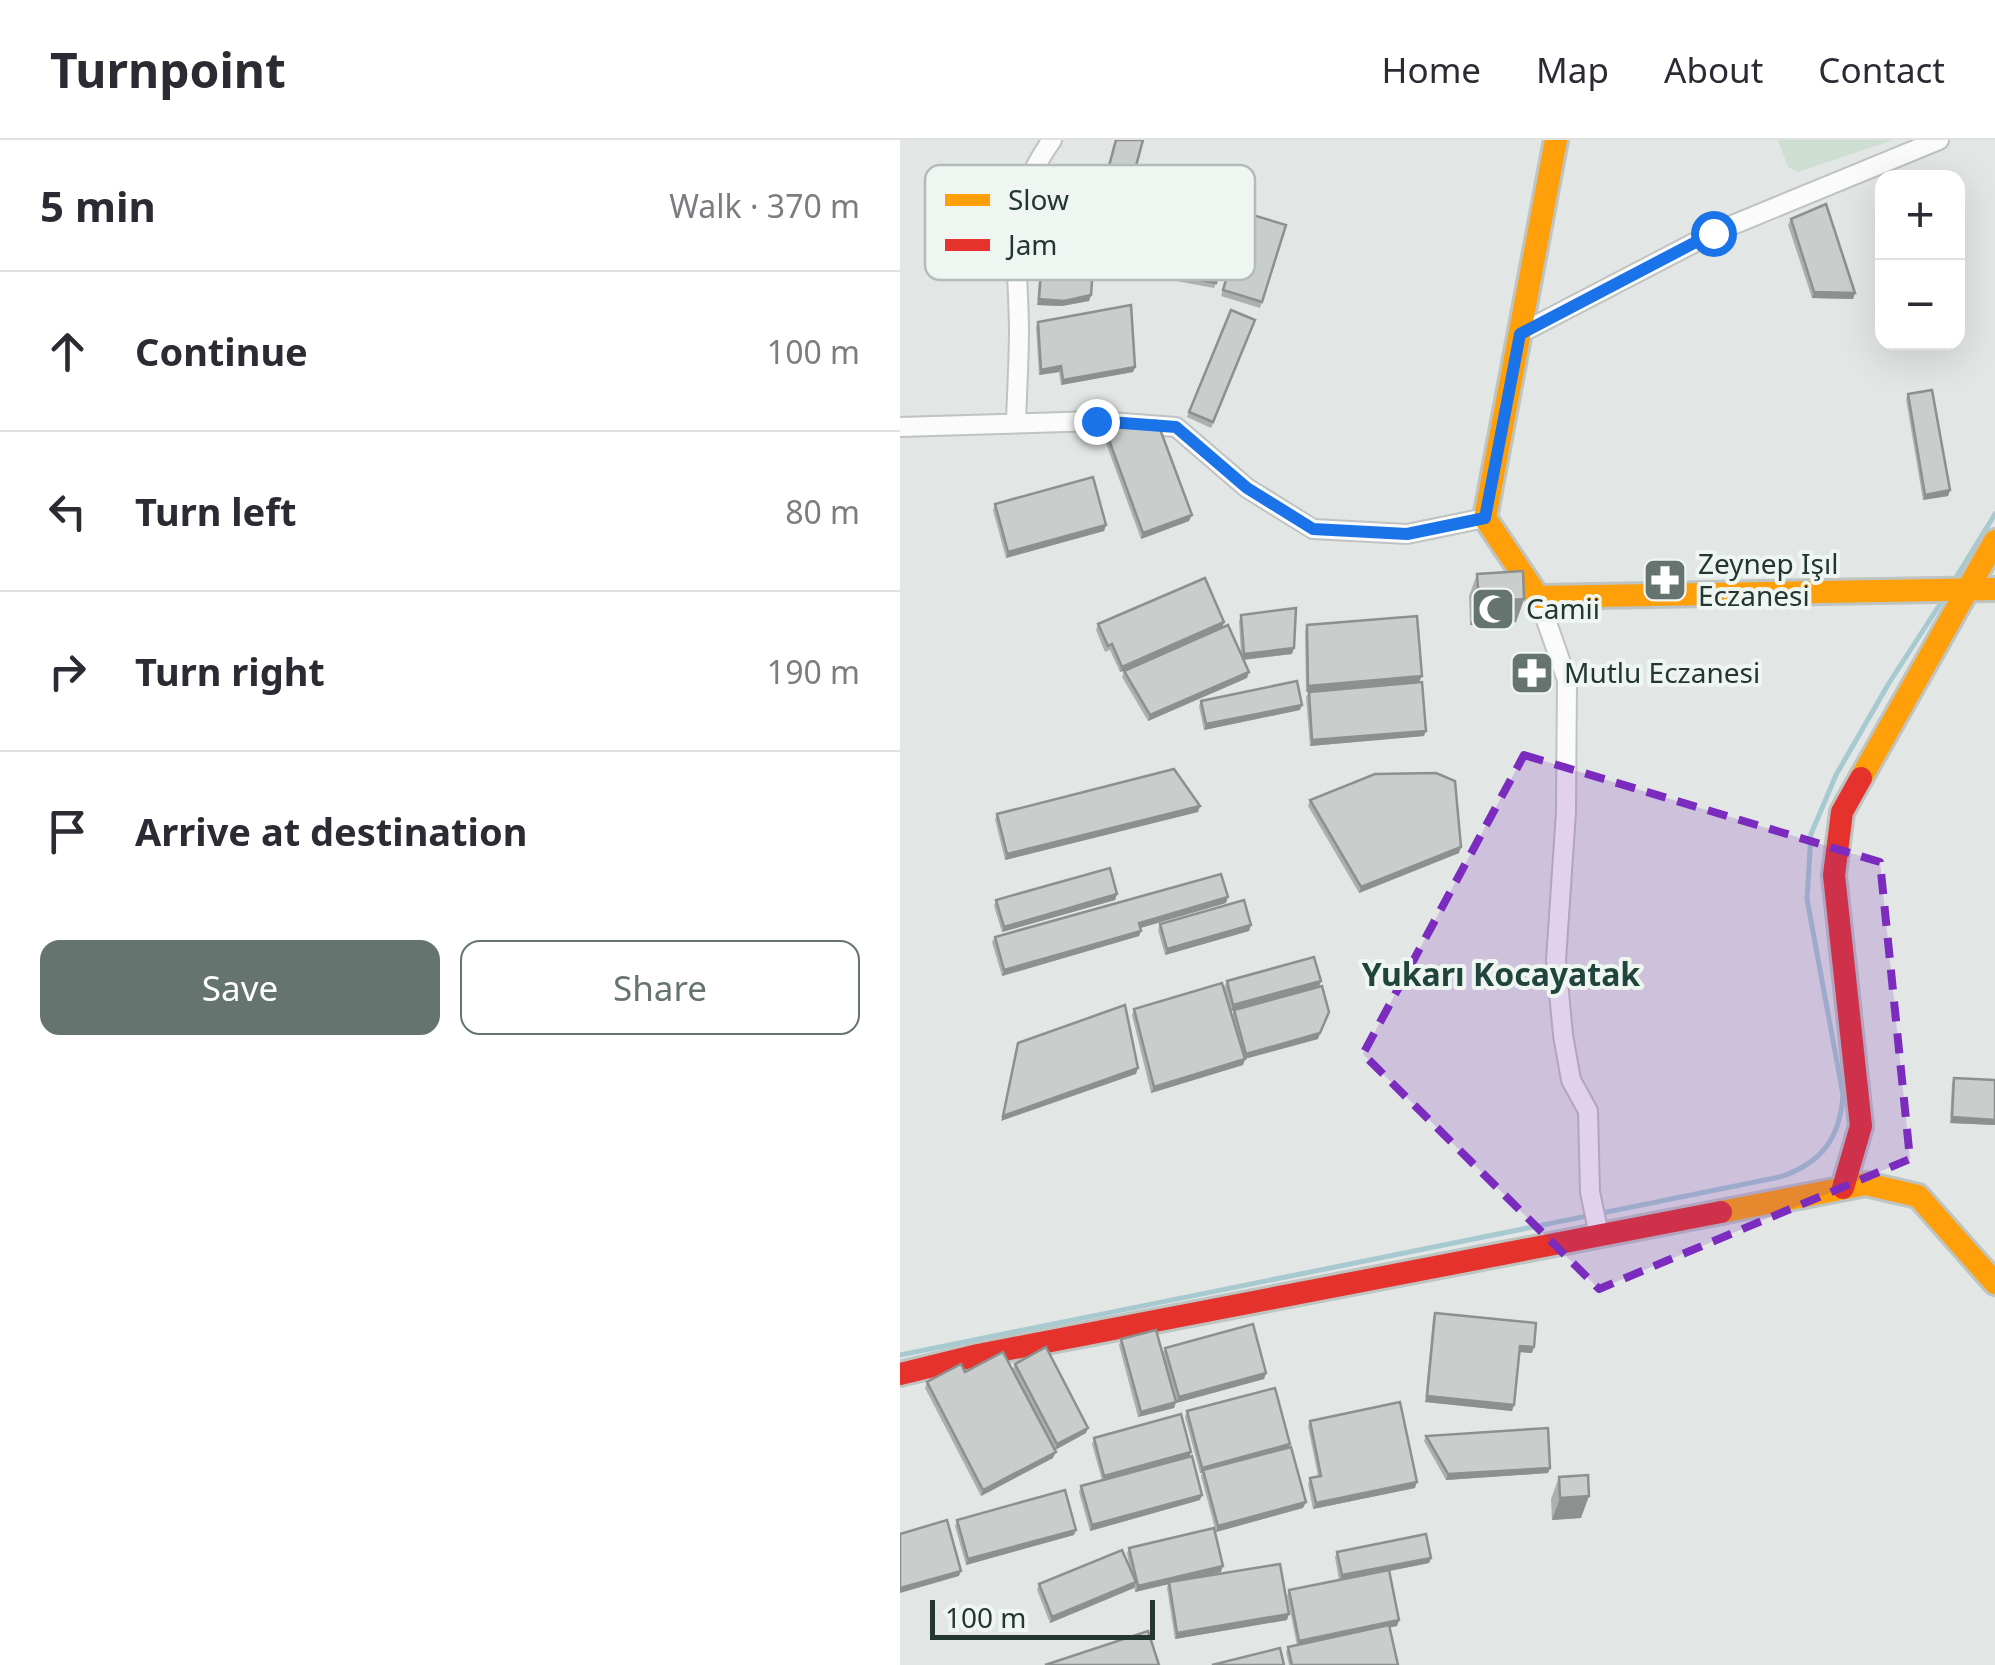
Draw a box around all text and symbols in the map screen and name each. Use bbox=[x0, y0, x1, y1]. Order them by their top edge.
text: Turnpoint bbox=[50, 37, 286, 102]
text: Home bbox=[1382, 46, 1481, 93]
text: Map bbox=[1536, 46, 1609, 93]
text: About bbox=[1664, 46, 1763, 93]
text: Contact bbox=[1818, 46, 1945, 93]
legend bbox=[925, 165, 1255, 280]
map controls bbox=[1875, 170, 1965, 350]
button: + bbox=[1875, 170, 1965, 260]
text: 5 min bbox=[40, 177, 156, 234]
text: Slow bbox=[1008, 180, 1069, 218]
text: Walk · 370 m bbox=[669, 184, 860, 227]
route start bbox=[1691, 211, 1737, 257]
text: Jam bbox=[1005, 225, 1058, 263]
button: − bbox=[1875, 260, 1965, 350]
icon: ahead bbox=[40, 324, 95, 379]
text: Continue bbox=[135, 325, 308, 377]
text: 100 m bbox=[767, 330, 860, 373]
route end bbox=[1074, 399, 1120, 445]
icon: left bbox=[40, 484, 95, 539]
text: Turn left bbox=[135, 485, 297, 537]
text: 80 m bbox=[785, 490, 860, 533]
place label: Zeynep Işıl Eczanesi bbox=[1698, 544, 1838, 614]
pharmacy icon: Zeynep Işıl Eczanesi bbox=[1642, 557, 1688, 603]
mosque icon: Camii bbox=[1470, 586, 1516, 632]
place label: Camii bbox=[1526, 589, 1600, 627]
icon: right bbox=[40, 644, 95, 699]
text: Turn right bbox=[135, 645, 325, 697]
text: 190 m bbox=[767, 650, 860, 693]
pharmacy icon: Mutlu Eczanesi bbox=[1509, 650, 1555, 696]
place label: Mutlu Eczanesi bbox=[1564, 653, 1760, 691]
icon: arrive bbox=[40, 804, 95, 859]
text: Arrive at destination bbox=[135, 805, 527, 857]
button: Save bbox=[40, 940, 440, 1035]
button: Share bbox=[460, 940, 860, 1035]
district label: Yukarı Kocayatak bbox=[1362, 952, 1640, 995]
scale bar bbox=[930, 1595, 1155, 1640]
text: 100 m bbox=[945, 1598, 1027, 1636]

